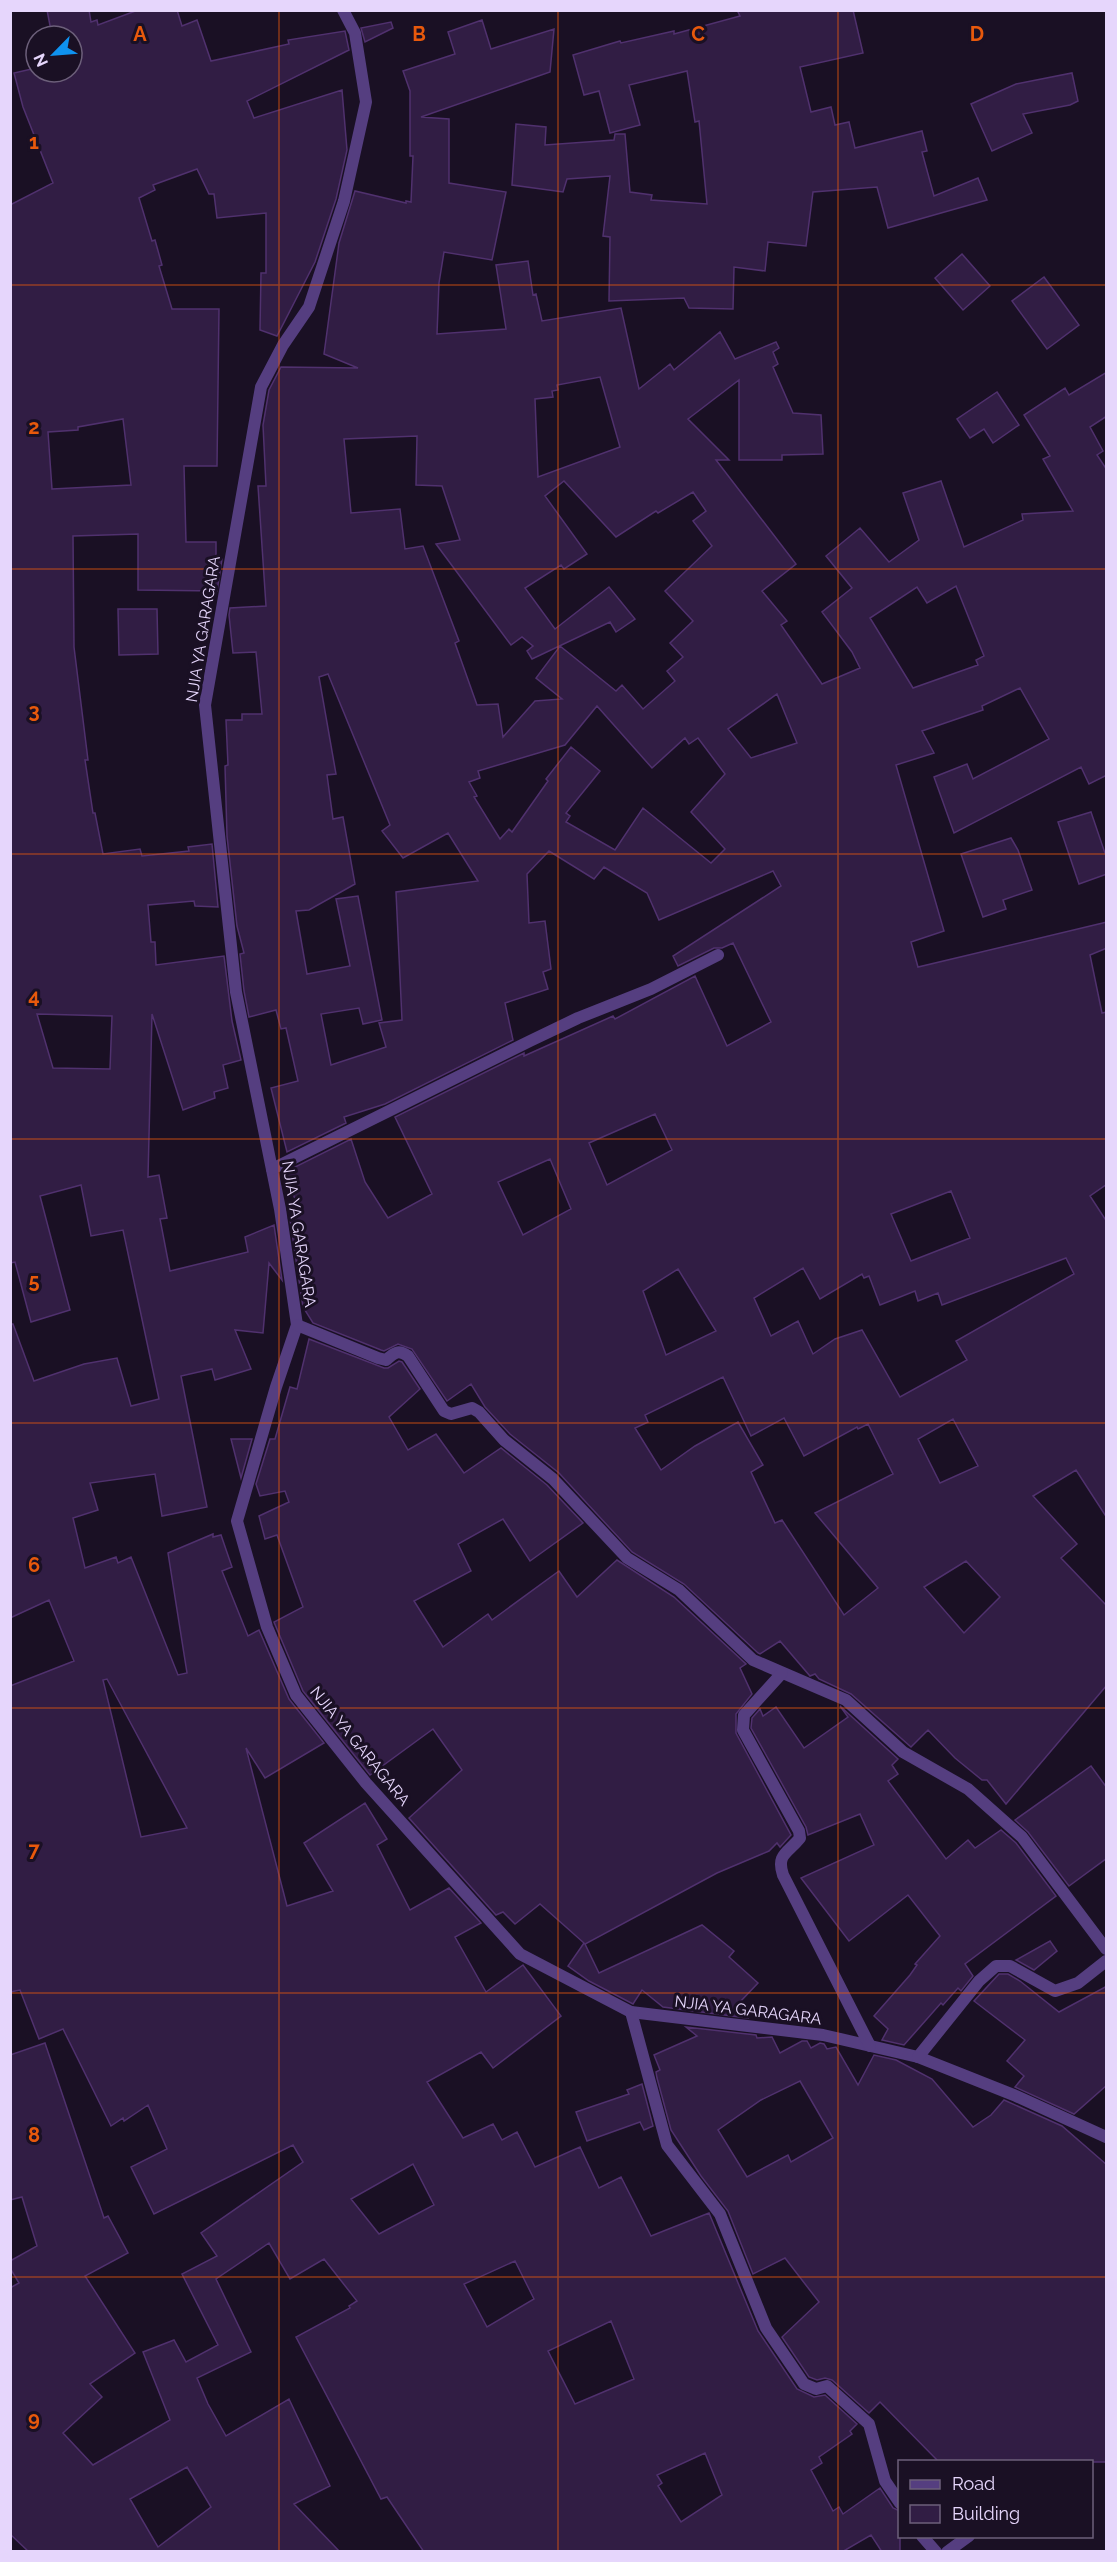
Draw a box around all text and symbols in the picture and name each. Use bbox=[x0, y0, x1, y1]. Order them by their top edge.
text: A bbox=[133, 22, 147, 46]
text: B bbox=[412, 22, 426, 46]
text: C bbox=[691, 22, 705, 46]
text: D bbox=[970, 22, 984, 46]
north arrow bbox=[24, 24, 84, 84]
text: N bbox=[30, 51, 52, 70]
text: 1 bbox=[29, 130, 39, 154]
text: 2 bbox=[28, 415, 40, 439]
street label: NJIA YA GARAGARA bbox=[182, 554, 224, 704]
text: 3 bbox=[28, 699, 40, 723]
text: 4 bbox=[28, 984, 40, 1008]
street label: NJIA YA GARAGARA bbox=[278, 1159, 320, 1309]
text: 5 bbox=[28, 1269, 40, 1293]
text: 6 bbox=[28, 1553, 40, 1577]
street label: NJIA YA GARAGARA bbox=[306, 1683, 414, 1810]
text: 7 bbox=[28, 1838, 40, 1862]
street label: NJIA YA GARAGARA bbox=[673, 1992, 823, 2028]
text: 8 bbox=[28, 2123, 40, 2147]
text: 9 bbox=[28, 2407, 40, 2431]
legend bbox=[898, 2460, 1093, 2538]
text: Road bbox=[952, 2473, 995, 2494]
text: Building bbox=[952, 2503, 1020, 2524]

